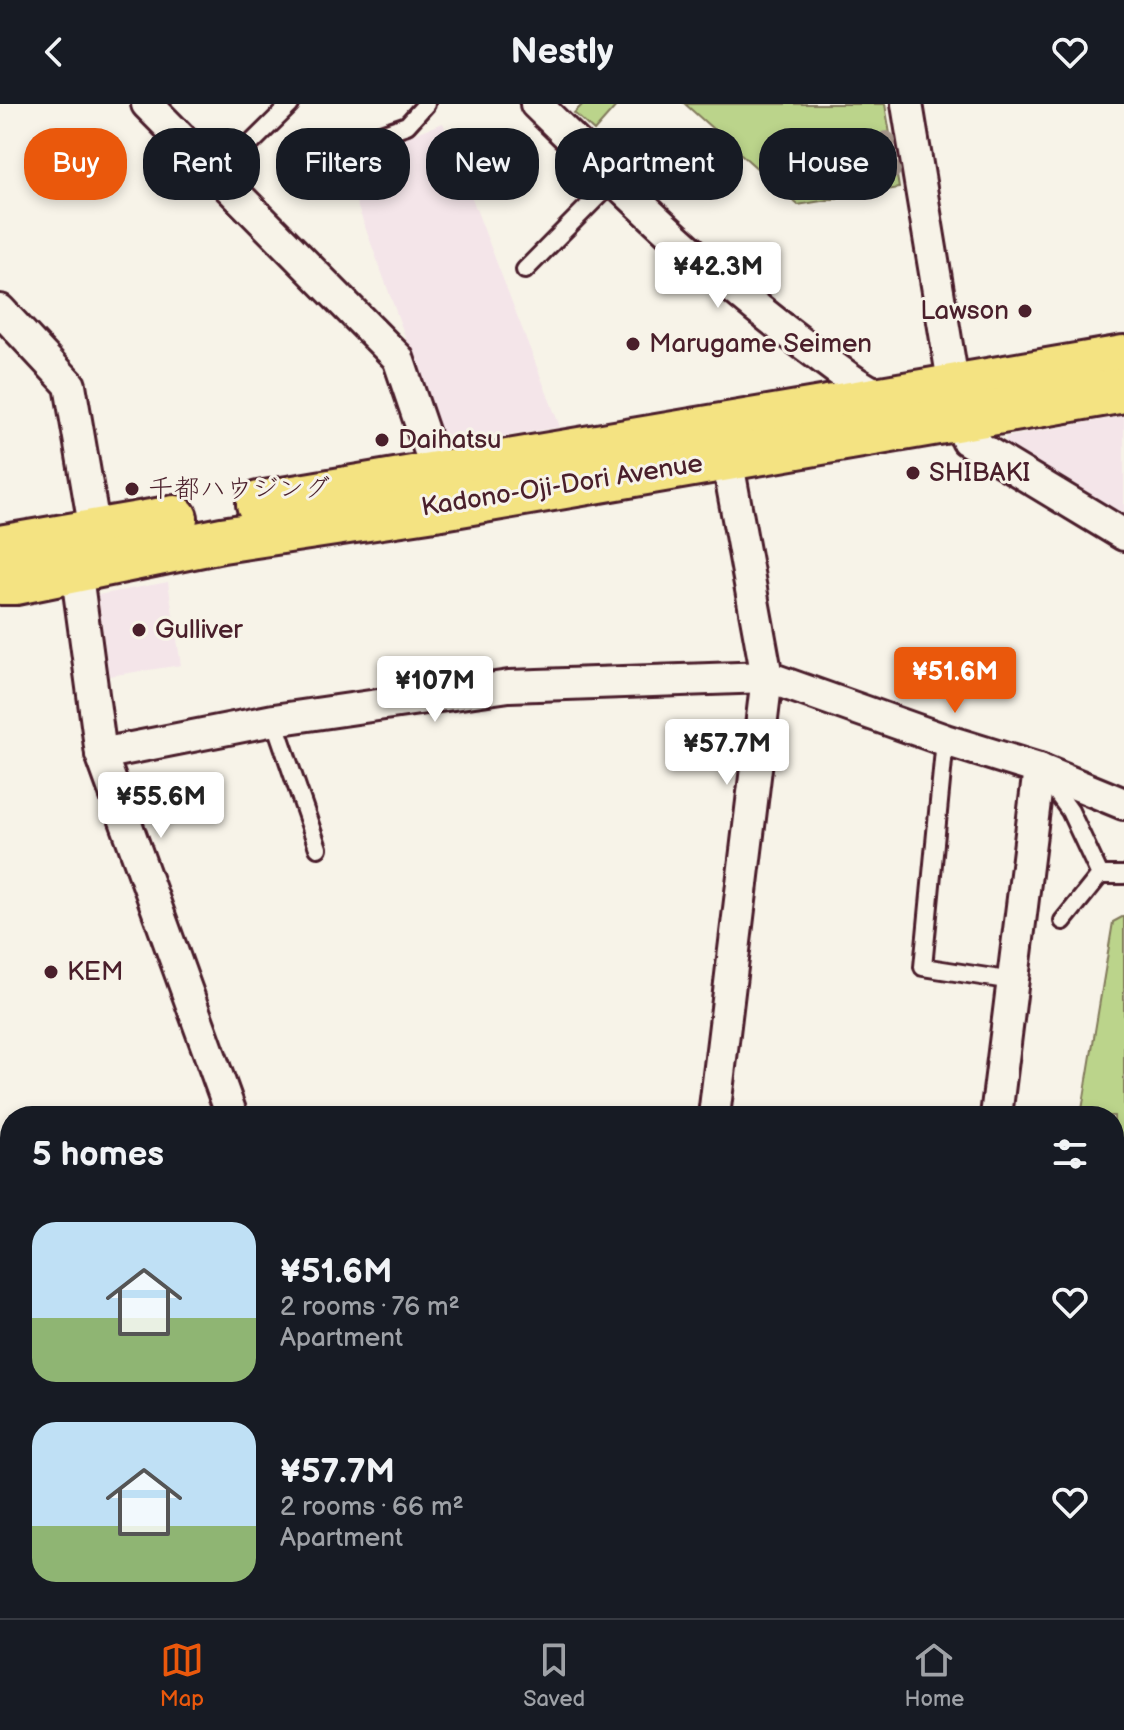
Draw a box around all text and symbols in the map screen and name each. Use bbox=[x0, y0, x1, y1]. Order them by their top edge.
icon: back bbox=[32, 30, 76, 74]
icon: heart bbox=[1048, 30, 1092, 74]
text: Nestly bbox=[511, 31, 614, 74]
chip: Buy bbox=[24, 128, 127, 200]
chip: Rent bbox=[143, 128, 260, 200]
chip: Filters bbox=[276, 128, 410, 200]
chip: New bbox=[426, 128, 539, 200]
chip: Apartment bbox=[555, 128, 743, 200]
chip: House bbox=[759, 128, 897, 200]
pin: ¥42.3M bbox=[653, 242, 783, 310]
text: ¥42.3M bbox=[673, 252, 763, 283]
place label: Lawson bbox=[920, 296, 1009, 327]
marker: Lawson bbox=[1016, 302, 1034, 320]
place label: Marugame Seimen bbox=[649, 329, 872, 360]
marker: Marugame Seimen bbox=[624, 335, 642, 353]
place label: Daihatsu bbox=[398, 425, 502, 456]
marker: Daihatsu bbox=[373, 431, 391, 449]
street label: Kadono-Oji-Dori Avenue bbox=[419, 448, 705, 524]
place label: SHIBAKI bbox=[929, 458, 1030, 489]
marker: SHIBAKI bbox=[904, 464, 922, 482]
place label: 千都ハウジング bbox=[148, 474, 330, 505]
marker: 千都ハウジング bbox=[123, 480, 141, 498]
place label: Gulliver bbox=[155, 615, 243, 646]
marker: Gulliver bbox=[130, 621, 148, 639]
pin: ¥51.6M bbox=[890, 647, 1020, 715]
pin: ¥107M bbox=[379, 656, 491, 724]
text: ¥51.6M bbox=[912, 657, 998, 688]
text: ¥107M bbox=[395, 666, 475, 697]
pin: ¥57.7M bbox=[662, 719, 792, 787]
text: ¥57.7M bbox=[683, 729, 771, 760]
pin: ¥55.6M bbox=[96, 772, 226, 840]
text: ¥55.6M bbox=[116, 782, 206, 813]
place label: KEM bbox=[67, 957, 123, 988]
marker: KEM bbox=[42, 963, 60, 981]
icon: filters bbox=[1048, 1132, 1092, 1176]
text: 5 homes bbox=[32, 1134, 164, 1175]
text: ¥51.6M bbox=[280, 1251, 392, 1292]
icon: home bbox=[96, 1254, 192, 1350]
icon: heart bbox=[1048, 1280, 1092, 1324]
text: 2 rooms · 76 m² bbox=[280, 1292, 460, 1323]
text: Apartment bbox=[280, 1323, 403, 1354]
text: ¥57.7M bbox=[280, 1451, 395, 1492]
icon: home bbox=[96, 1454, 192, 1550]
icon: heart bbox=[1048, 1480, 1092, 1524]
text: 2 rooms · 66 m² bbox=[280, 1492, 464, 1523]
text: Apartment bbox=[280, 1523, 403, 1554]
tab: Map bbox=[160, 1638, 204, 1713]
tab: Saved bbox=[523, 1638, 585, 1713]
tab: Home bbox=[904, 1638, 964, 1713]

